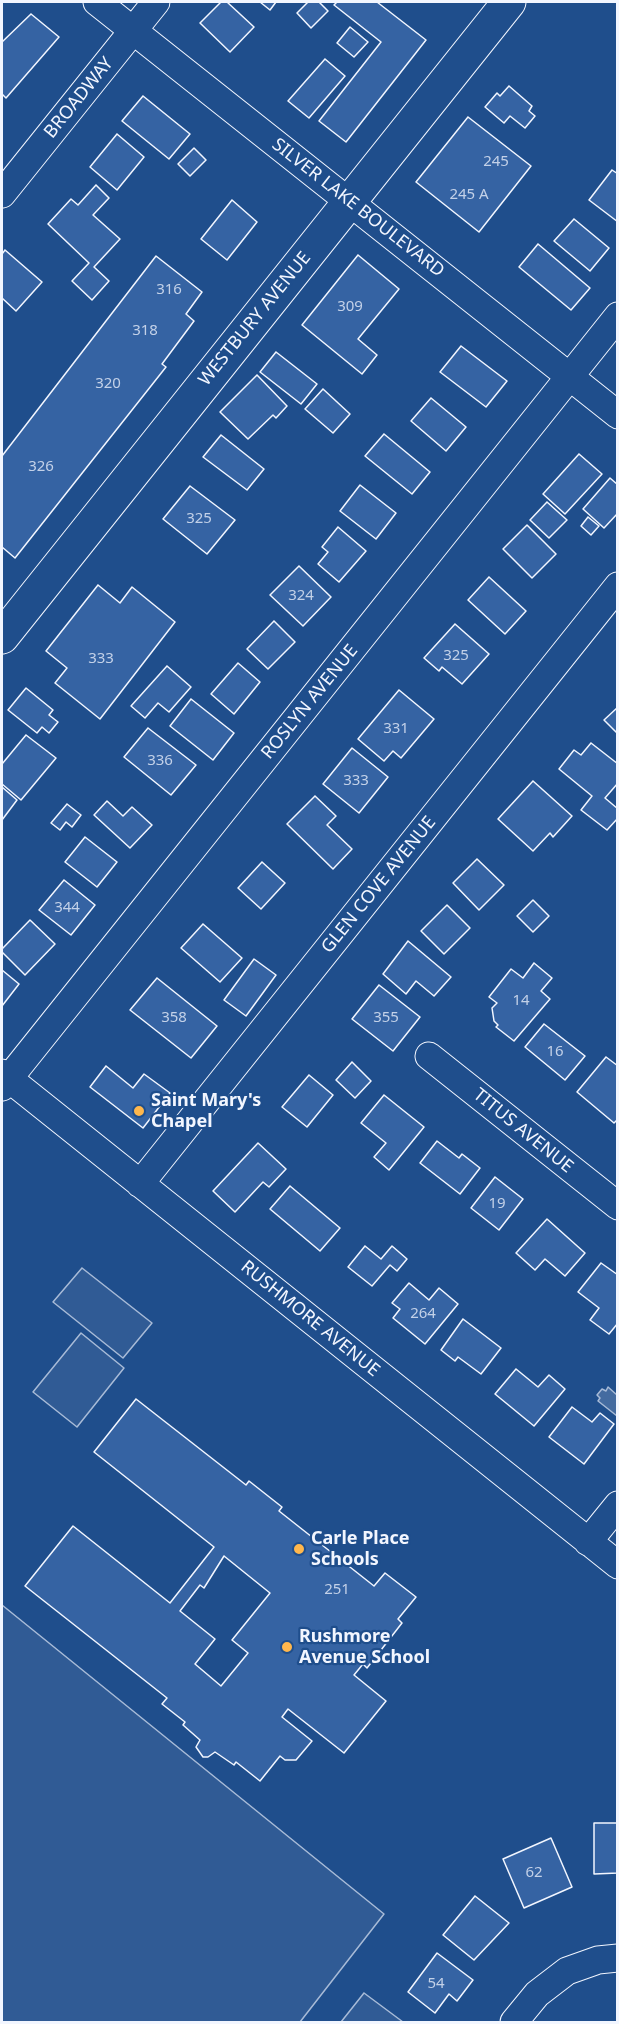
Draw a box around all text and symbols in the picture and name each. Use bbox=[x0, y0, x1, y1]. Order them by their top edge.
street label: BROADWAY bbox=[40, 53, 118, 143]
street label: SILVER LAKE BOULEVARD bbox=[268, 134, 448, 282]
house number: 245 bbox=[483, 153, 509, 171]
house number: 245 A bbox=[449, 186, 489, 204]
street label: WESTBURY AVENUE bbox=[194, 248, 316, 390]
house number: 316 bbox=[156, 281, 182, 299]
house number: 309 bbox=[337, 298, 363, 316]
house number: 318 bbox=[132, 322, 158, 340]
house number: 320 bbox=[95, 375, 121, 393]
house number: 326 bbox=[28, 458, 54, 476]
house number: 325 bbox=[186, 510, 212, 528]
house number: 324 bbox=[288, 587, 314, 605]
street label: ROSLYN AVENUE bbox=[257, 640, 363, 764]
house number: 325 bbox=[443, 647, 469, 665]
house number: 333 bbox=[88, 650, 114, 668]
house number: 331 bbox=[383, 720, 409, 738]
house number: 336 bbox=[147, 752, 173, 770]
house number: 333 bbox=[343, 772, 369, 790]
street label: GLEN COVE AVENUE bbox=[317, 812, 441, 958]
house number: 344 bbox=[54, 899, 80, 917]
house number: 14 bbox=[512, 992, 530, 1010]
house number: 358 bbox=[161, 1009, 187, 1027]
house number: 355 bbox=[373, 1009, 399, 1027]
house number: 16 bbox=[546, 1043, 564, 1061]
street label: TITUS AVENUE bbox=[469, 1084, 577, 1178]
place label: Saint Mary's Chapel bbox=[151, 1090, 261, 1132]
marker: Saint Mary's Chapel bbox=[132, 1104, 146, 1118]
house number: 19 bbox=[488, 1195, 506, 1213]
street label: RUSHMORE AVENUE bbox=[236, 1256, 384, 1382]
house number: 264 bbox=[410, 1305, 436, 1323]
place label: Carle Place Schools bbox=[311, 1528, 410, 1570]
marker: Carle Place Schools bbox=[292, 1542, 306, 1556]
house number: 251 bbox=[324, 1581, 350, 1599]
place label: Rushmore Avenue School bbox=[299, 1626, 430, 1668]
marker: Rushmore Avenue School bbox=[280, 1640, 294, 1654]
house number: 62 bbox=[525, 1864, 543, 1882]
house number: 54 bbox=[427, 1975, 445, 1993]

